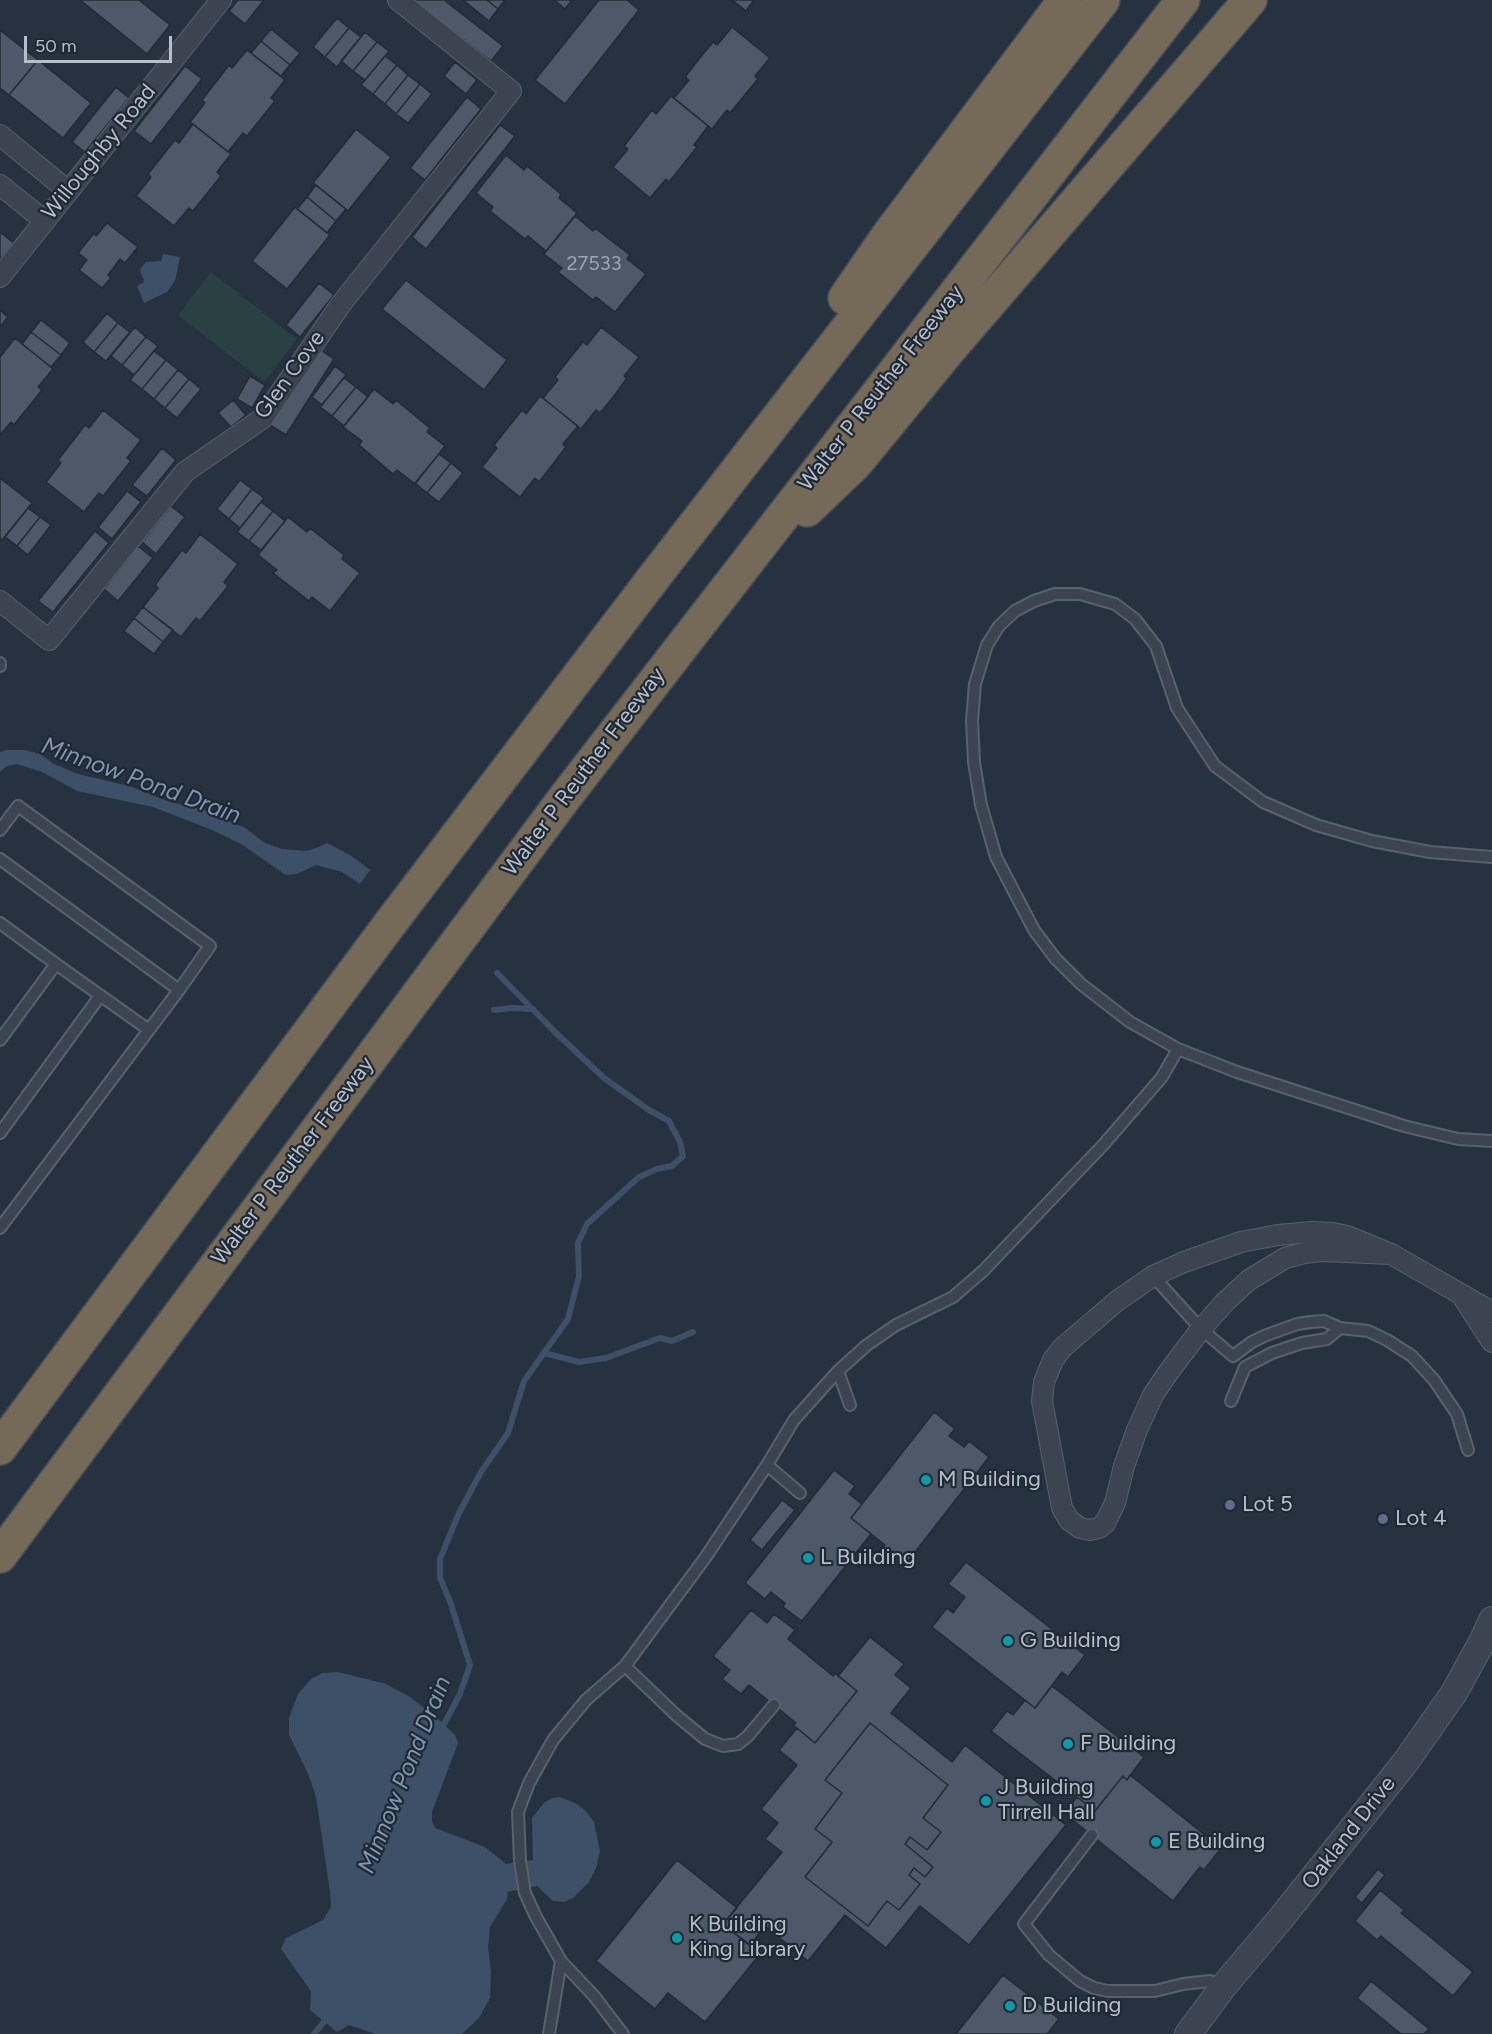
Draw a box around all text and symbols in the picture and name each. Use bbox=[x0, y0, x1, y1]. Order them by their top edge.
scale bar bbox=[27, 24, 176, 62]
text: 50 m bbox=[35, 35, 77, 57]
street label: Willoughby Road bbox=[36, 79, 162, 225]
house number: 27533 bbox=[566, 252, 622, 276]
street label: Walter P Reuther Freeway bbox=[793, 280, 969, 496]
street label: Glen Cove bbox=[249, 326, 331, 424]
street label: Walter P Reuther Freeway bbox=[497, 663, 671, 881]
water label: Minnow Pond Drain bbox=[37, 732, 245, 830]
street label: Walter P Reuther Freeway bbox=[206, 1052, 380, 1270]
place label: M Building bbox=[938, 1467, 1041, 1493]
marker: M Building bbox=[919, 1473, 933, 1487]
place label: Lot 5 bbox=[1242, 1492, 1293, 1518]
marker: Lot 5 bbox=[1223, 1498, 1237, 1512]
place label: Lot 4 bbox=[1395, 1506, 1447, 1532]
marker: Lot 4 bbox=[1376, 1512, 1390, 1526]
place label: L Building bbox=[820, 1545, 916, 1571]
marker: L Building bbox=[801, 1551, 815, 1565]
place label: G Building bbox=[1020, 1628, 1121, 1654]
marker: G Building bbox=[1001, 1634, 1015, 1648]
water label: Minnow Pond Drain bbox=[352, 1672, 458, 1878]
place label: F Building bbox=[1080, 1731, 1176, 1757]
marker: F Building bbox=[1061, 1737, 1075, 1751]
street label: Oakland Drive bbox=[1297, 1771, 1401, 1895]
place label: J Building Tirrell Hall bbox=[998, 1775, 1095, 1826]
marker: J Building Tirrell Hall bbox=[979, 1794, 993, 1808]
place label: E Building bbox=[1168, 1829, 1265, 1855]
marker: E Building bbox=[1149, 1835, 1163, 1849]
place label: K Building King Library bbox=[689, 1912, 805, 1964]
marker: K Building King Library bbox=[670, 1931, 684, 1945]
place label: D Building bbox=[1022, 1993, 1121, 2019]
marker: D Building bbox=[1003, 1999, 1017, 2013]

